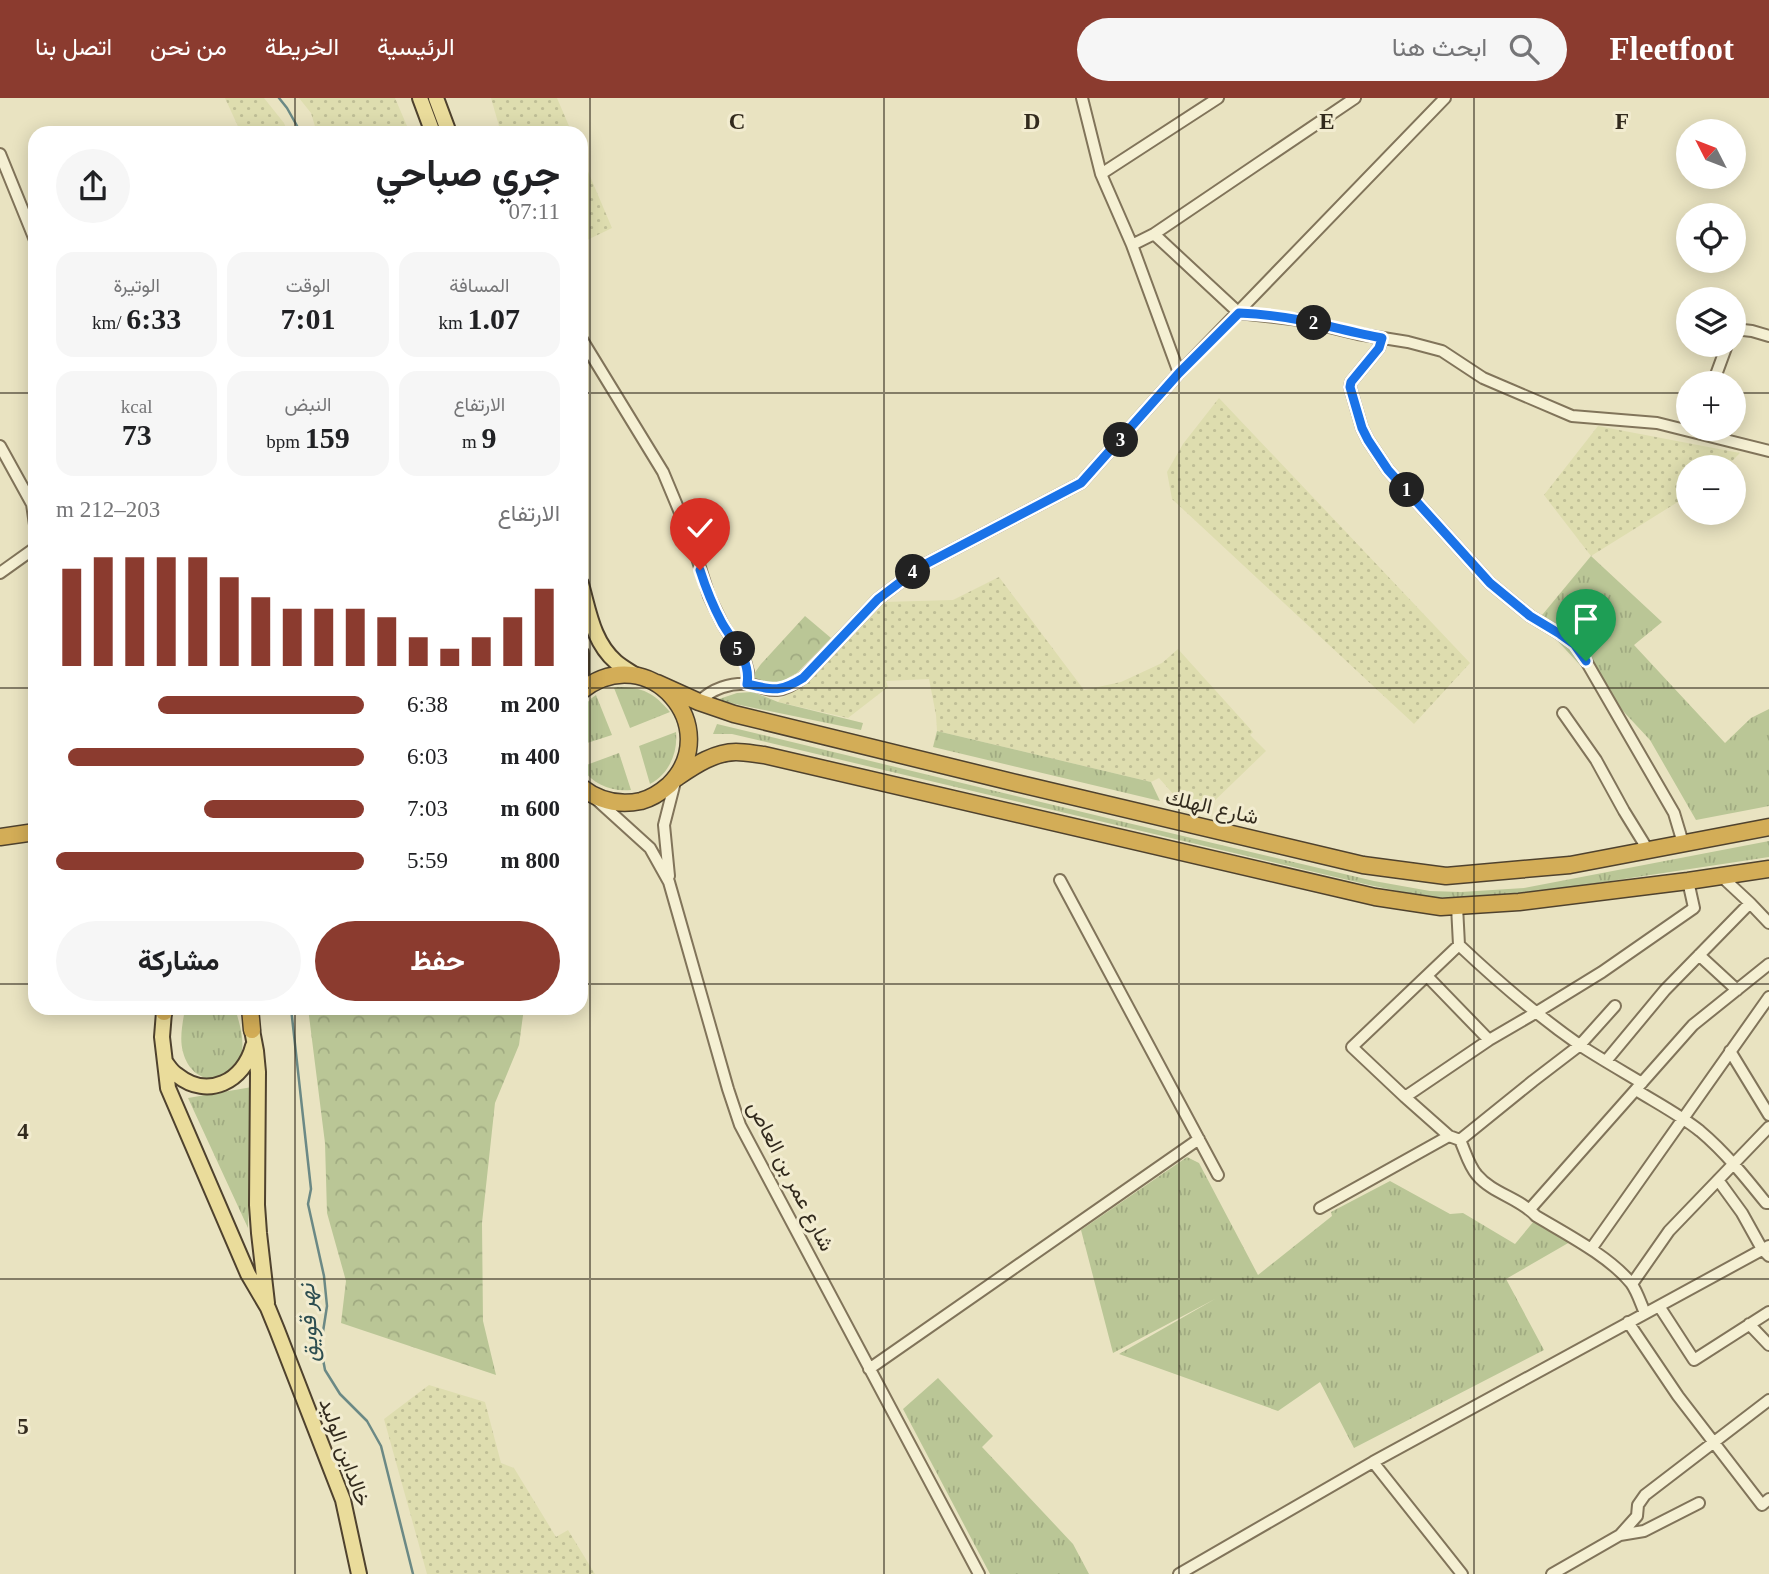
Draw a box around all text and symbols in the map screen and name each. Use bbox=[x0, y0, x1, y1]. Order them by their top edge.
search box bbox=[1077, 18, 1567, 81]
icon: search bbox=[1505, 30, 1543, 68]
text: Fleetfoot bbox=[1609, 31, 1734, 67]
text: ابحث هنا bbox=[1392, 33, 1487, 62]
text: اتصل بنا bbox=[35, 34, 112, 60]
text: من نحن bbox=[150, 34, 227, 60]
text: الخريطة bbox=[265, 34, 339, 60]
text: الرئيسية bbox=[377, 34, 455, 60]
text: C bbox=[729, 109, 745, 134]
text: D bbox=[1024, 109, 1040, 134]
text: E bbox=[1319, 109, 1335, 134]
text: F bbox=[1615, 109, 1629, 134]
north arrow bbox=[1676, 119, 1746, 189]
map controls bbox=[1676, 119, 1746, 525]
button: share bbox=[56, 149, 130, 223]
text: جري صباحي bbox=[376, 152, 560, 194]
text: 07:11 bbox=[508, 199, 560, 224]
button: locate bbox=[1676, 203, 1746, 273]
text: الوتيرة bbox=[113, 275, 160, 296]
text: الوقت bbox=[286, 275, 330, 296]
text: المسافة bbox=[449, 275, 510, 296]
button: layers bbox=[1676, 287, 1746, 357]
text: 6:33 bbox=[126, 302, 181, 335]
text: 7:01 bbox=[281, 302, 336, 335]
text: 1.07 bbox=[468, 302, 520, 335]
pin: 2 bbox=[1296, 306, 1332, 341]
text: /km bbox=[92, 312, 126, 333]
text: km bbox=[439, 312, 468, 333]
text: 2 bbox=[1309, 312, 1318, 333]
button: + bbox=[1676, 371, 1746, 441]
text: النبض bbox=[285, 394, 332, 415]
text: الارتفاع bbox=[454, 394, 505, 415]
text: kcal bbox=[121, 396, 153, 417]
text: 73 bbox=[122, 418, 152, 451]
text: 159 bbox=[305, 421, 350, 454]
text: 9 bbox=[482, 421, 497, 454]
pin: 3 bbox=[1104, 422, 1138, 458]
text: 3 bbox=[1116, 429, 1125, 450]
text: bpm bbox=[266, 431, 305, 452]
text: m bbox=[462, 431, 482, 452]
button: − bbox=[1676, 455, 1746, 525]
pin: 1 bbox=[1390, 472, 1424, 508]
text: 1 bbox=[1402, 479, 1411, 500]
text: 203–212 m bbox=[56, 497, 160, 522]
pin bbox=[670, 498, 730, 570]
text: الارتفاع bbox=[498, 501, 560, 526]
icon: check bbox=[681, 509, 719, 547]
pin: 4 bbox=[895, 554, 930, 589]
text: 4 bbox=[908, 561, 917, 582]
pin bbox=[1556, 589, 1616, 661]
icon: arrive bbox=[1567, 600, 1605, 638]
pin: 5 bbox=[720, 632, 756, 666]
text: 5 bbox=[733, 638, 742, 659]
text: 6:38 bbox=[407, 692, 448, 717]
text: 200 m bbox=[501, 692, 560, 717]
text: 6:03 bbox=[407, 744, 448, 769]
text: 400 m bbox=[501, 744, 560, 769]
street label: شارع الهلك bbox=[1163, 785, 1261, 831]
text: 7:03 bbox=[407, 796, 448, 821]
text: 600 m bbox=[501, 796, 560, 821]
text: 5:59 bbox=[407, 848, 448, 873]
text: 800 m bbox=[501, 848, 560, 873]
button: مشاركة bbox=[56, 921, 301, 1001]
button: حفظ bbox=[315, 921, 560, 1001]
street label: شارع عمر بن العاص bbox=[741, 1097, 839, 1256]
text: 4 bbox=[17, 1119, 29, 1144]
water label: نهر قويق bbox=[294, 1282, 325, 1363]
street label: خالدابن الوليد bbox=[313, 1395, 376, 1510]
text: 5 bbox=[17, 1414, 29, 1439]

